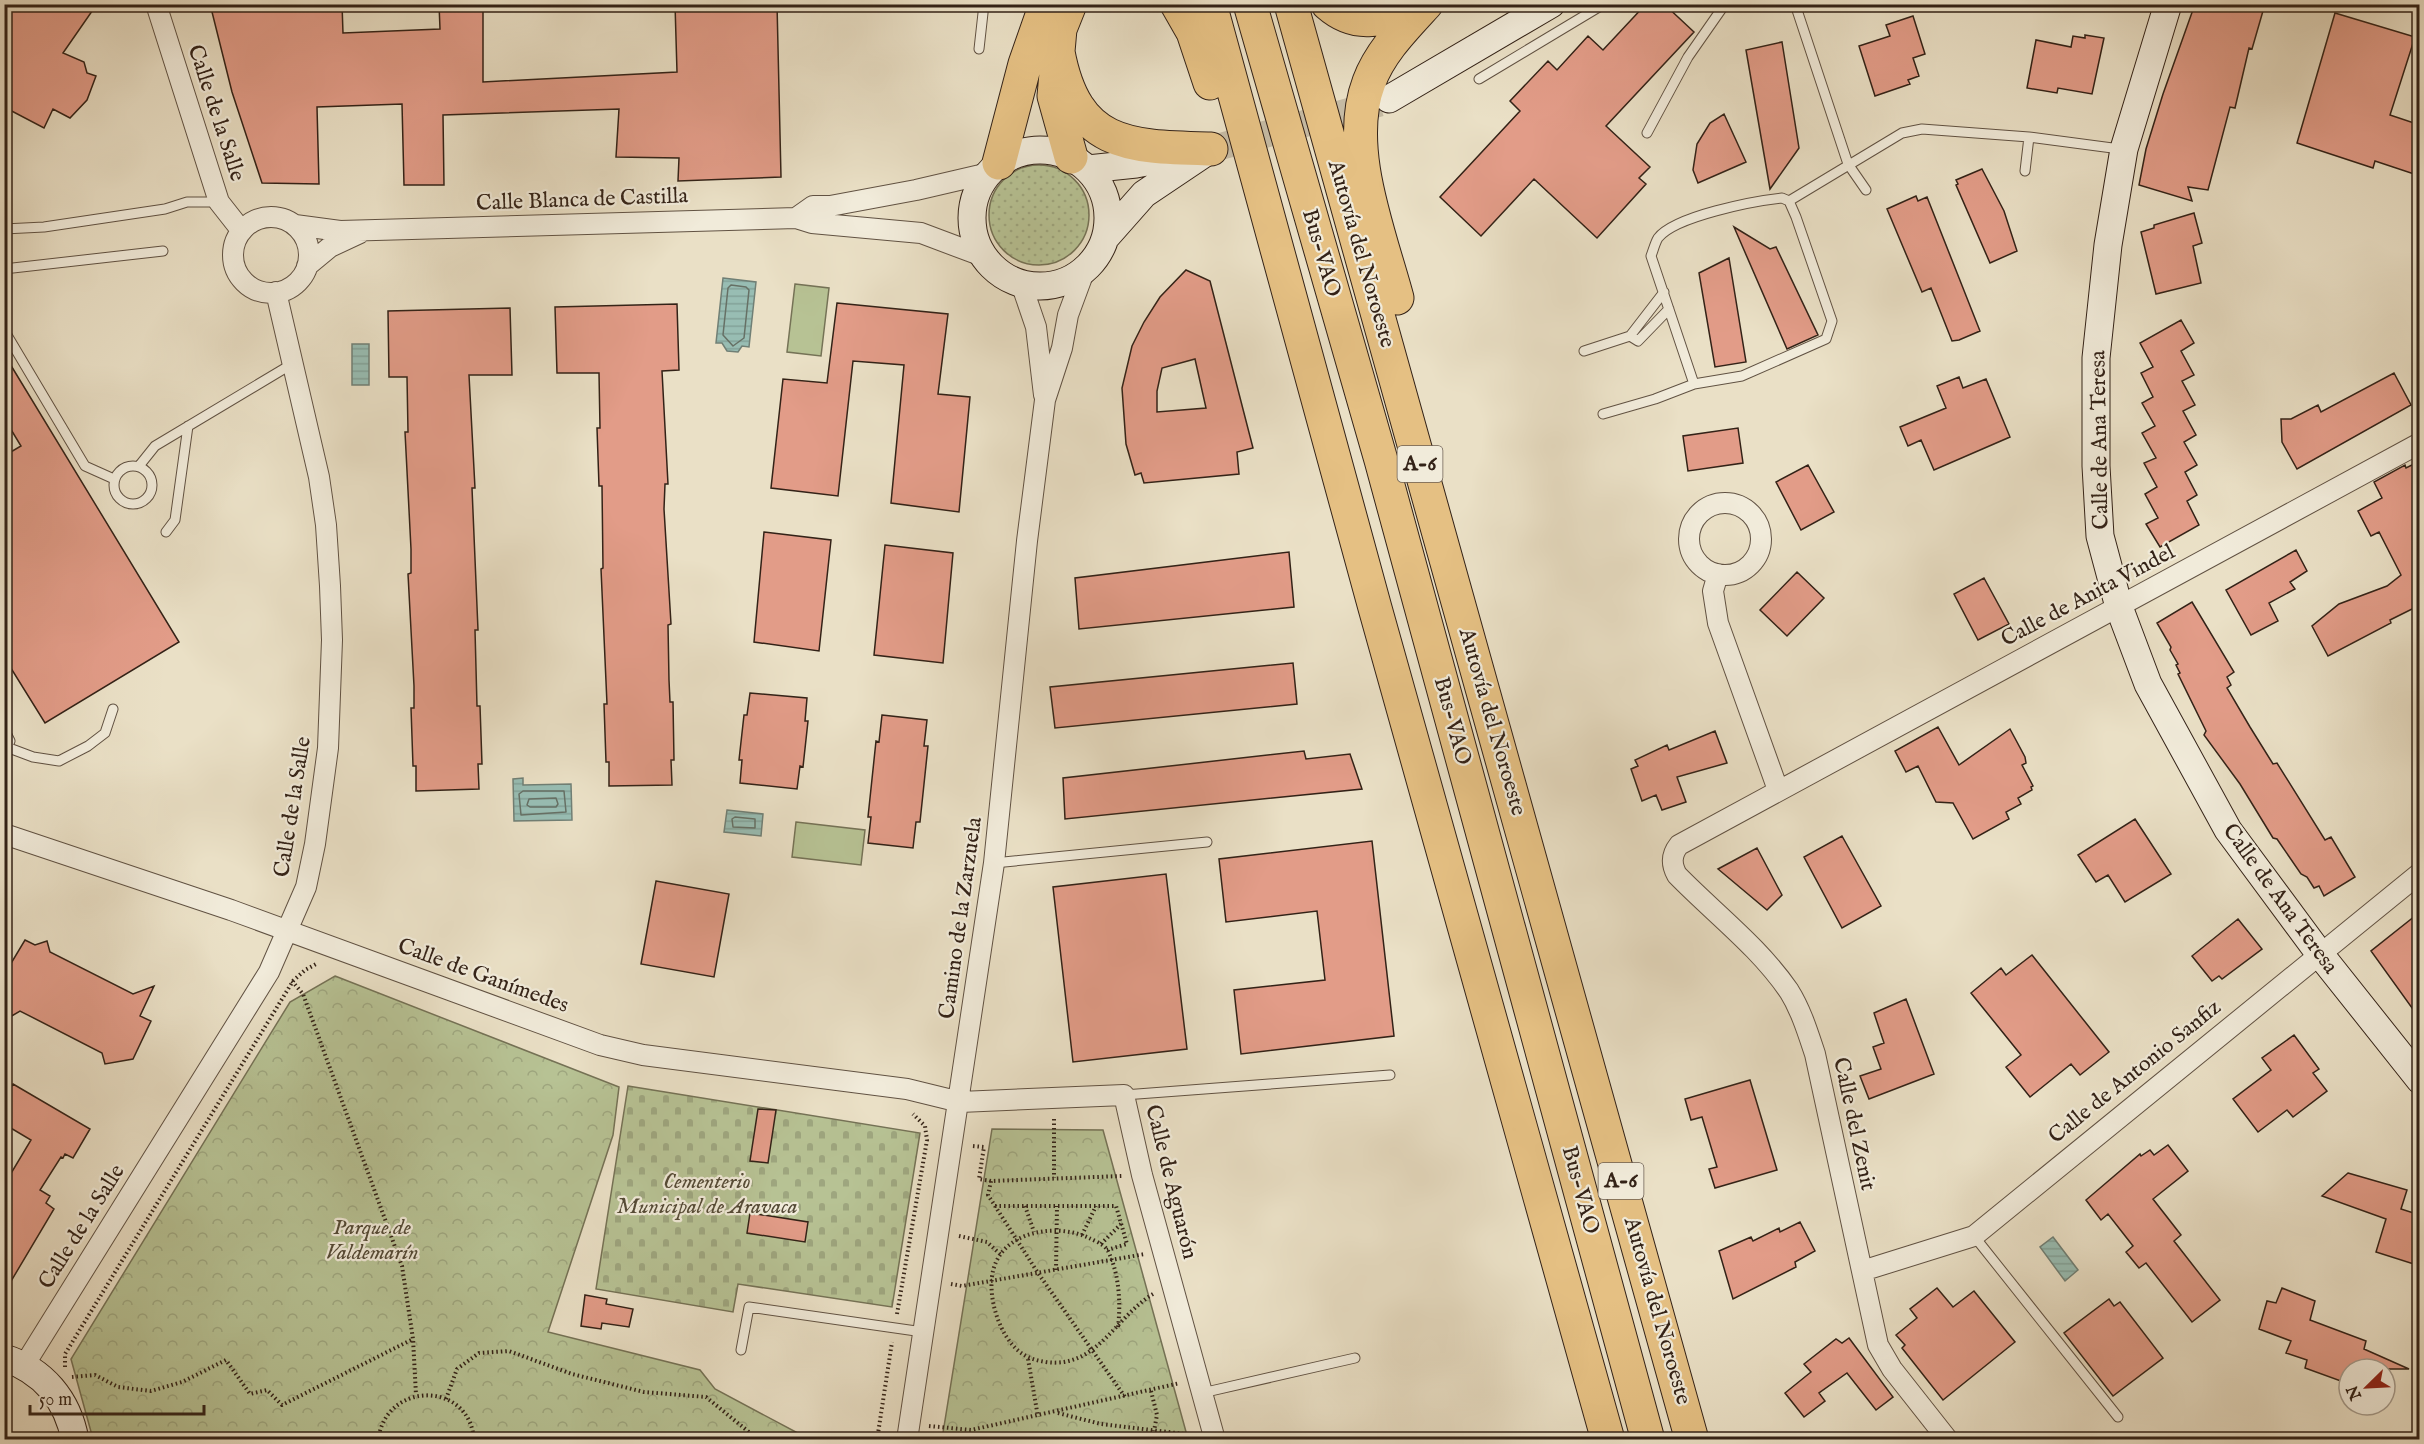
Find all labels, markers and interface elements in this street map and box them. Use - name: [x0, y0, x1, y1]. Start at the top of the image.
- street label: Calle de la Salle: [181, 41, 251, 185]
- street label: Autovía del Noroeste: [1321, 156, 1401, 351]
- street label: Calle Blanca de Castilla: [475, 182, 689, 218]
- street label: Bus-VAO: [1295, 206, 1347, 300]
- street label: Calle de Ana Teresa: [2084, 350, 2116, 530]
- road number: A-6: [1398, 446, 1442, 482]
- street label: Calle de Anita Vindel: [1996, 538, 2180, 654]
- street label: Autovía del Noroeste: [1452, 624, 1532, 819]
- street label: Bus-VAO: [1427, 674, 1477, 768]
- street label: Calle de la Salle: [268, 735, 318, 879]
- street label: Camino de la Zarzuela: [933, 815, 989, 1021]
- street label: Calle de Ana Teresa: [2216, 818, 2344, 980]
- street label: Calle de Ganímedes: [394, 932, 572, 1020]
- street label: Calle de Antonio Sanfiz: [2043, 994, 2227, 1150]
- street label: Calle del Zenit: [1826, 1055, 1882, 1194]
- street label: Calle de Aguarón: [1138, 1102, 1204, 1262]
- street label: Bus-VAO: [1555, 1143, 1605, 1237]
- street label: Calle de la Salle: [33, 1159, 131, 1295]
- road number: A-6: [1598, 1163, 1644, 1199]
- park label: Cementerio Municipal de Aravaca: [616, 1168, 798, 1221]
- street label: Autovía del Noroeste: [1617, 1213, 1697, 1408]
- park label: Parque de Valdemarín: [325, 1214, 419, 1267]
- north arrow: [2337, 1357, 2397, 1417]
- scale bar: [30, 1378, 204, 1416]
- text: N: [2343, 1382, 2367, 1404]
- text: 50 m: [39, 1389, 72, 1412]

